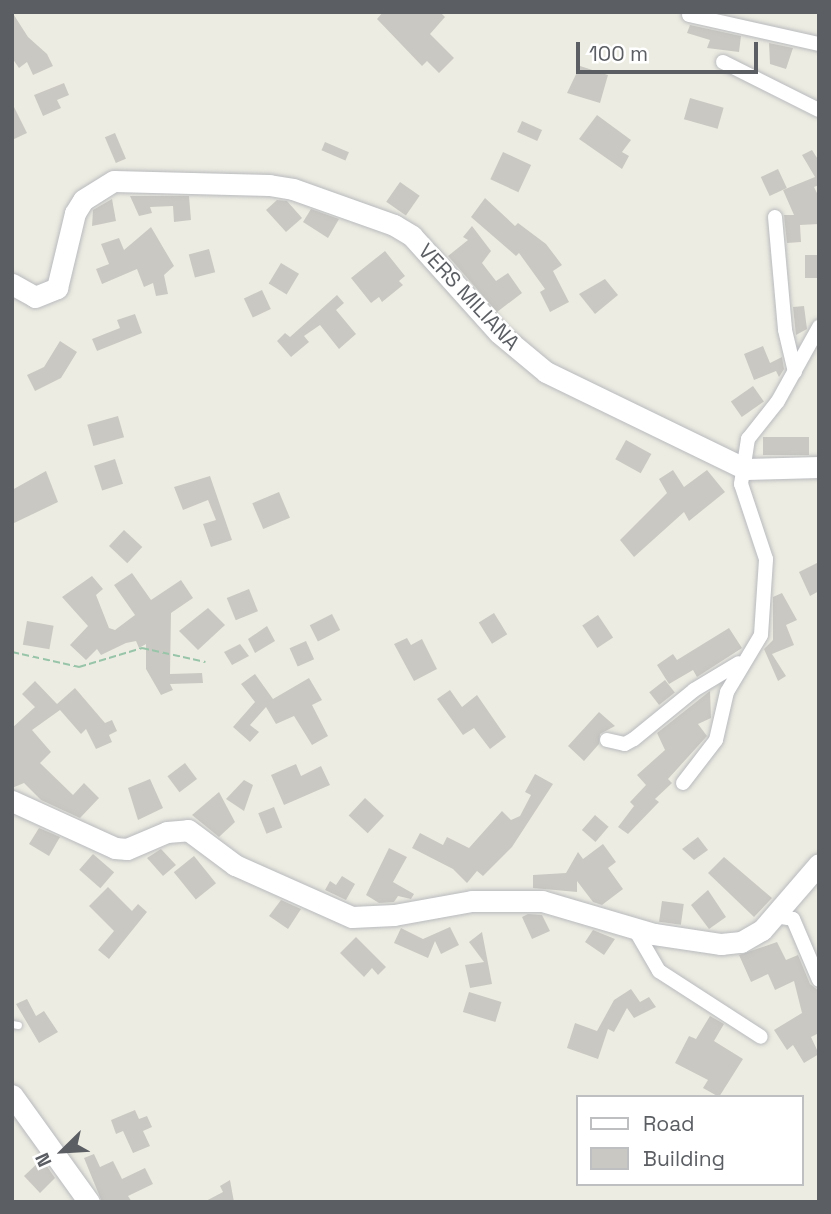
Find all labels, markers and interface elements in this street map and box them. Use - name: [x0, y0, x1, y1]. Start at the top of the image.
- scale bar: [579, 28, 761, 72]
- text: 100 m: [589, 40, 648, 67]
- street label: VERS MILIANA: [413, 238, 525, 356]
- legend: [576, 1095, 803, 1186]
- text: Road: [643, 1110, 695, 1137]
- north arrow: [28, 1116, 98, 1186]
- text: Building: [643, 1145, 725, 1172]
- text: N: [29, 1149, 57, 1171]

